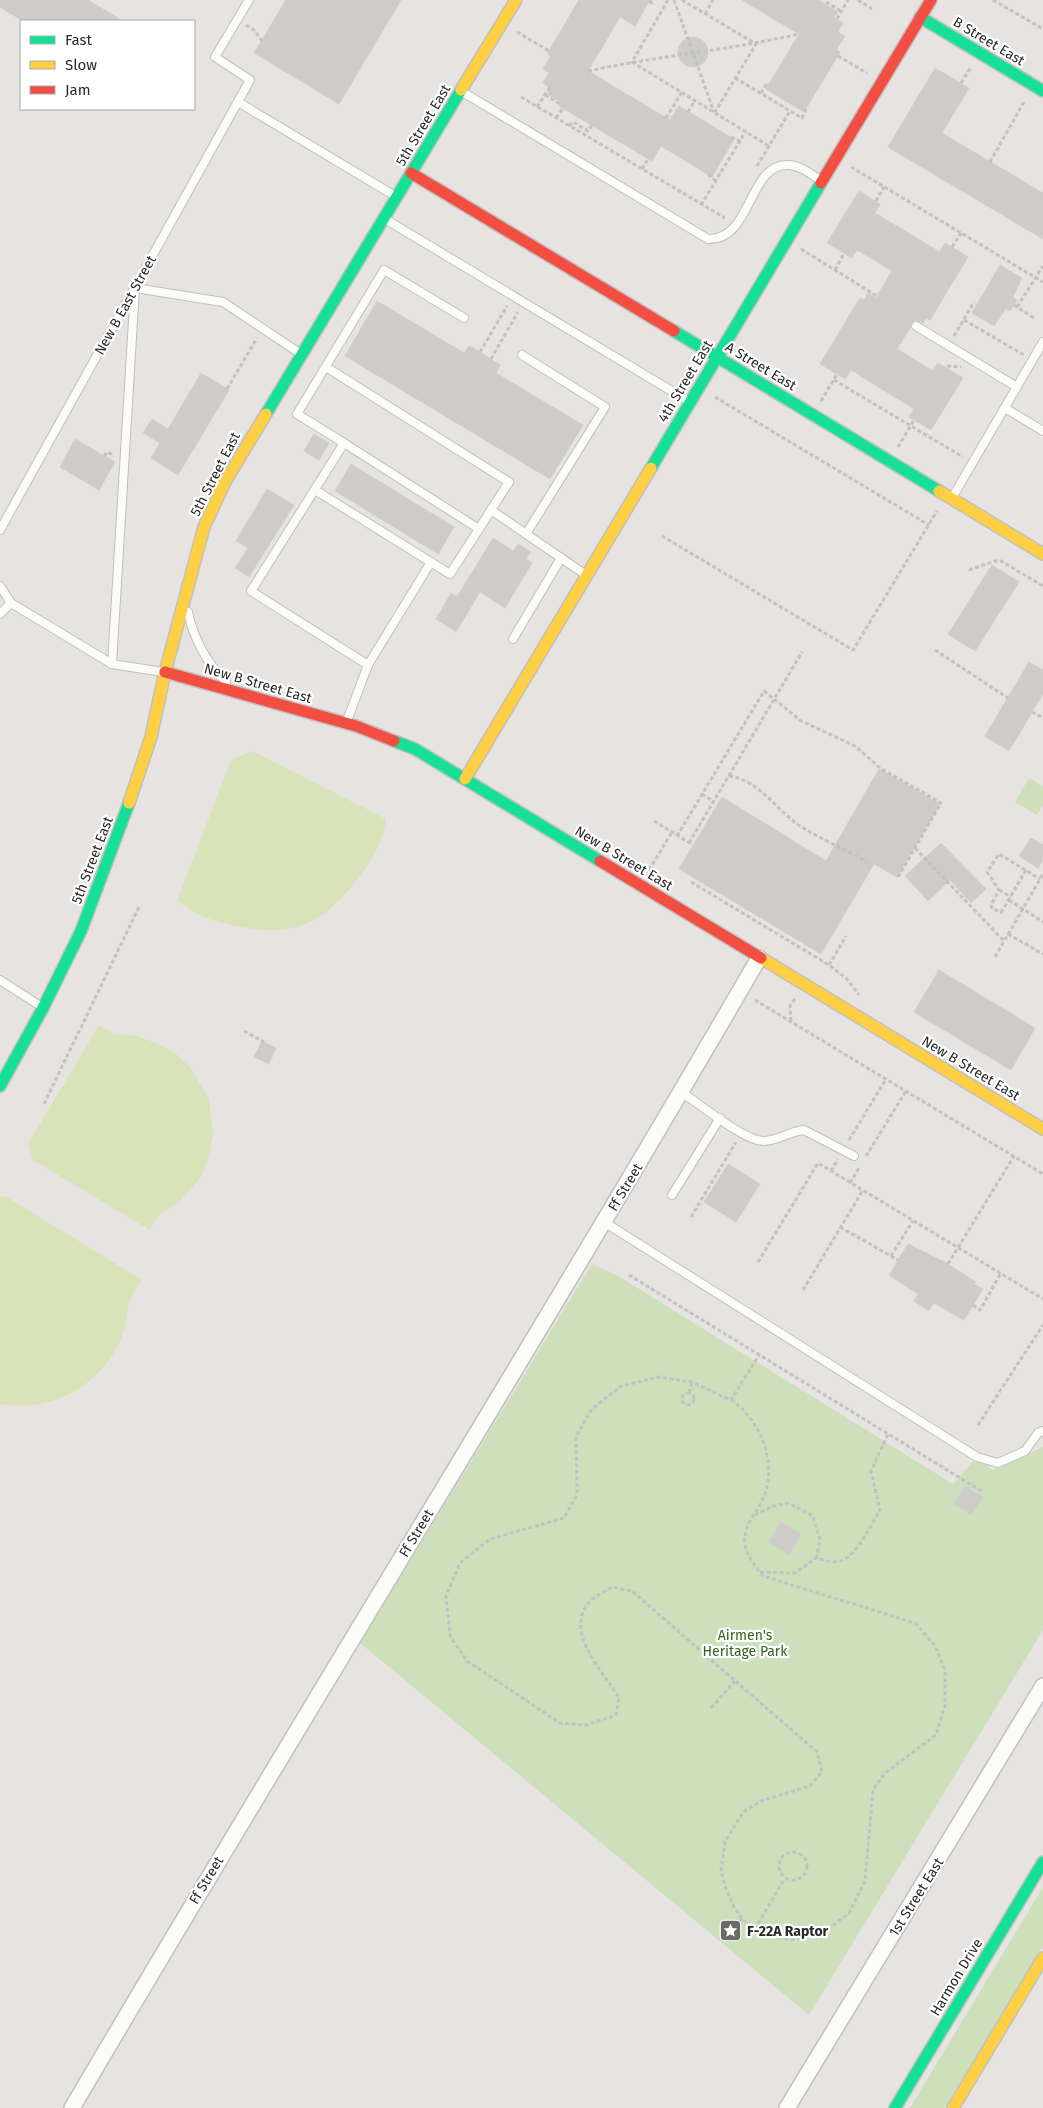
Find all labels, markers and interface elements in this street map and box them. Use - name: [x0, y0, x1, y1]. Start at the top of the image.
- street label: B Street East: [950, 13, 1028, 70]
- legend: [20, 20, 195, 110]
- text: Fast: [65, 31, 92, 49]
- text: Slow: [65, 56, 97, 74]
- text: Jam: [65, 81, 91, 99]
- street label: 5th Street East: [392, 81, 455, 169]
- street label: New B East Street: [91, 252, 160, 358]
- street label: 4th Street East: [654, 336, 717, 425]
- street label: A Street East: [722, 339, 800, 395]
- street label: 5th Street East: [187, 429, 244, 519]
- street label: New B Street East: [202, 660, 315, 707]
- street label: 5th Street East: [68, 813, 117, 906]
- street label: New B Street East: [572, 822, 677, 895]
- street label: New B Street East: [919, 1032, 1024, 1105]
- street label: Ff Street: [605, 1159, 647, 1214]
- street label: Ff Street: [396, 1505, 438, 1560]
- park label: Airmen's Heritage Park: [703, 1627, 788, 1660]
- street label: Ff Street: [186, 1852, 228, 1907]
- street label: 1st Street East: [886, 1854, 948, 1940]
- place icon: F-22A Raptor: [719, 1919, 743, 1943]
- place label: F-22A Raptor: [747, 1923, 829, 1940]
- street label: Harmon Drive: [927, 1935, 986, 2019]

